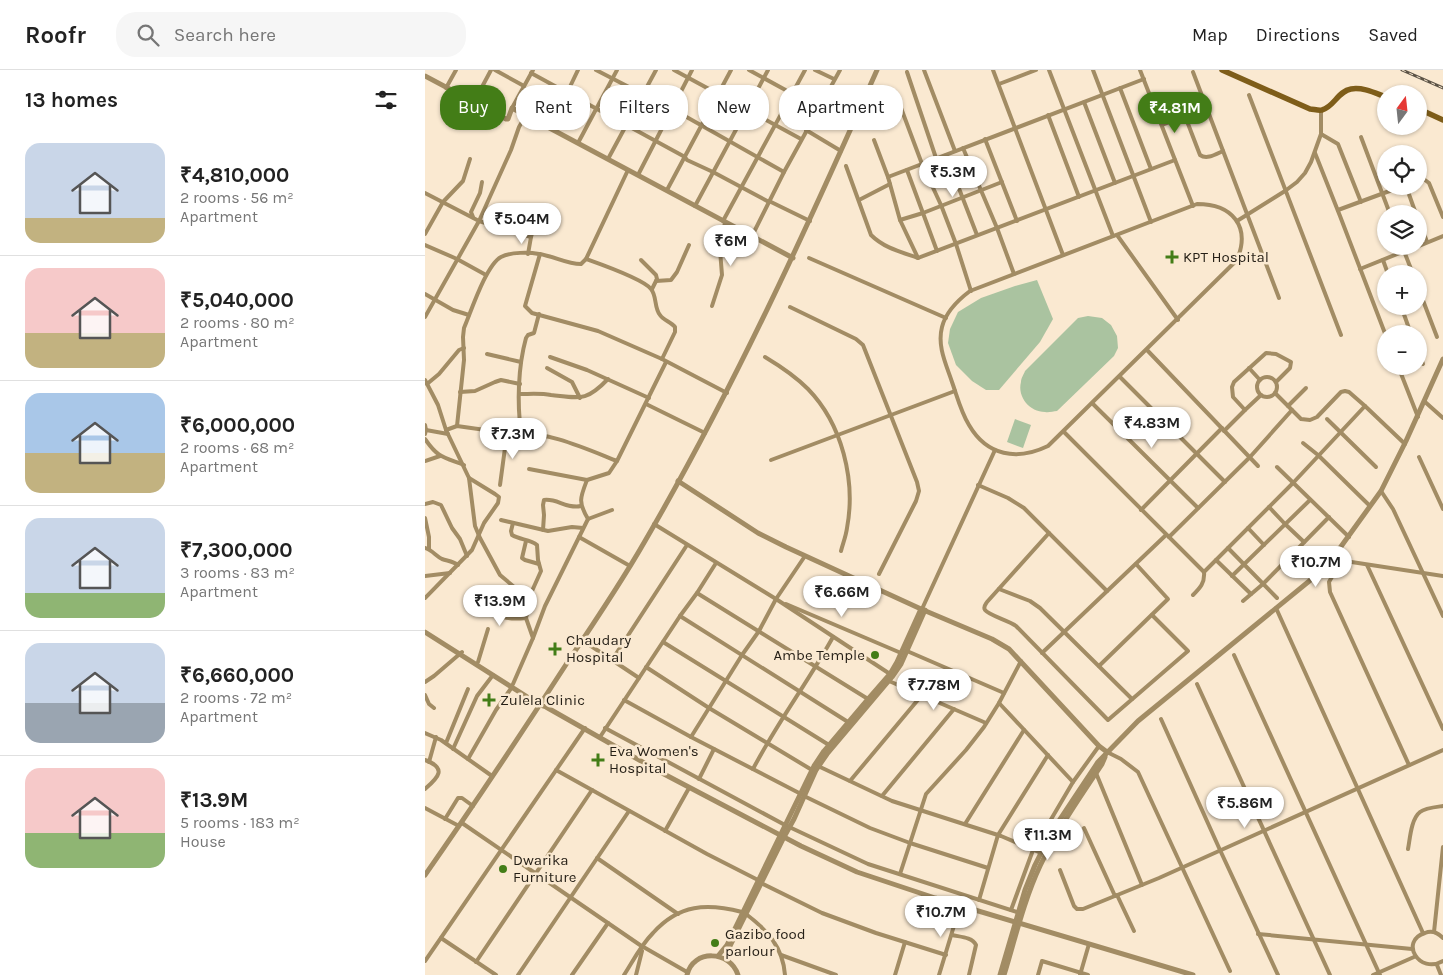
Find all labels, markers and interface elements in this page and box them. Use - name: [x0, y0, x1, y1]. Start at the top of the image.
- search box: [116, 12, 466, 57]
- text: Roofr: [25, 21, 86, 49]
- icon: search: [134, 21, 162, 49]
- text: Search here: [174, 24, 276, 46]
- text: Map: [1192, 24, 1228, 46]
- text: Directions: [1256, 24, 1340, 46]
- text: Saved: [1368, 24, 1418, 46]
- chip: Buy: [440, 85, 506, 130]
- chip: Rent: [516, 85, 590, 130]
- chip: Filters: [600, 85, 688, 130]
- chip: New: [698, 85, 769, 130]
- chip: Apartment: [779, 85, 903, 130]
- north arrow: [1377, 85, 1427, 135]
- map controls: [1377, 85, 1427, 375]
- icon: filters: [372, 86, 400, 114]
- text: 13 homes: [25, 88, 118, 112]
- pin: ₹4.81M: [1134, 92, 1216, 134]
- text: ₹4.81M: [1149, 98, 1201, 117]
- button: locate: [1377, 145, 1427, 195]
- pin: ₹5.3M: [918, 156, 988, 198]
- text: ₹5.3M: [930, 162, 976, 181]
- icon: home: [65, 163, 125, 223]
- text: ₹4,810,000: [180, 163, 289, 187]
- text: 2 rooms · 56 m²: [180, 188, 294, 207]
- pin: ₹5.04M: [481, 202, 563, 245]
- button: layers: [1377, 205, 1427, 255]
- text: Apartment: [180, 207, 258, 226]
- text: ₹5.04M: [494, 209, 550, 228]
- pin: ₹6M: [707, 224, 755, 267]
- text: ₹6M: [715, 231, 747, 250]
- place label: KPT Hospital: [1183, 248, 1269, 266]
- marker: KPT Hospital: [1165, 250, 1179, 264]
- button: +: [1377, 265, 1427, 315]
- icon: home: [65, 288, 125, 348]
- text: ₹5,040,000: [180, 288, 294, 312]
- text: 2 rooms · 80 m²: [180, 313, 295, 332]
- button: −: [1377, 325, 1427, 375]
- text: Apartment: [180, 332, 258, 351]
- pin: ₹4.83M: [1111, 406, 1193, 449]
- icon: home: [65, 413, 125, 473]
- text: ₹6,000,000: [180, 413, 295, 437]
- text: ₹4.83M: [1124, 413, 1180, 432]
- pin: ₹7.3M: [478, 418, 548, 460]
- text: ₹7.3M: [491, 424, 535, 443]
- text: 2 rooms · 68 m²: [180, 438, 294, 457]
- text: Apartment: [180, 457, 258, 476]
- icon: home: [65, 538, 125, 598]
- text: ₹7,300,000: [180, 538, 293, 562]
- pin: ₹10.7M: [1275, 546, 1357, 588]
- text: ₹10.7M: [1291, 552, 1341, 571]
- text: 3 rooms · 83 m²: [180, 563, 295, 582]
- pin: ₹6.66M: [801, 576, 883, 618]
- text: Apartment: [180, 582, 258, 601]
- text: ₹6.66M: [814, 582, 870, 601]
- pin: ₹13.9M: [459, 584, 541, 627]
- text: ₹13.9M: [474, 591, 526, 610]
- place label: Chaudary Hospital: [566, 631, 631, 666]
- marker: Chaudary Hospital: [548, 642, 562, 656]
- place label: Ambe Temple: [773, 646, 865, 664]
- marker: Ambe Temple: [869, 649, 881, 661]
- icon: home: [65, 663, 125, 723]
- text: ₹6,660,000: [180, 663, 294, 687]
- pin: ₹7.78M: [893, 668, 975, 711]
- text: ₹7.78M: [908, 675, 960, 694]
- text: 2 rooms · 72 m²: [180, 688, 292, 707]
- place label: Zulela Clinic: [500, 691, 585, 709]
- marker: Zulela Clinic: [482, 693, 496, 707]
- text: Apartment: [180, 707, 258, 726]
- place label: Eva Women's Hospital: [609, 742, 699, 777]
- marker: Eva Women's Hospital: [591, 753, 605, 767]
- pin: ₹5.86M: [1204, 786, 1286, 829]
- icon: home: [65, 788, 125, 848]
- text: ₹13.9M: [180, 788, 248, 812]
- text: ₹5.86M: [1217, 793, 1273, 812]
- text: 5 rooms · 183 m²: [180, 813, 300, 832]
- pin: ₹11.3M: [1007, 818, 1089, 861]
- text: ₹11.3M: [1024, 825, 1072, 844]
- text: House: [180, 832, 226, 851]
- place label: Dwarika Furniture: [513, 851, 576, 886]
- marker: Dwarika Furniture: [497, 863, 509, 875]
- pin: ₹10.7M: [900, 896, 982, 938]
- text: ₹10.7M: [916, 902, 966, 921]
- place label: Gazibo food parlour: [725, 925, 806, 960]
- marker: Gazibo food parlour: [709, 937, 721, 949]

